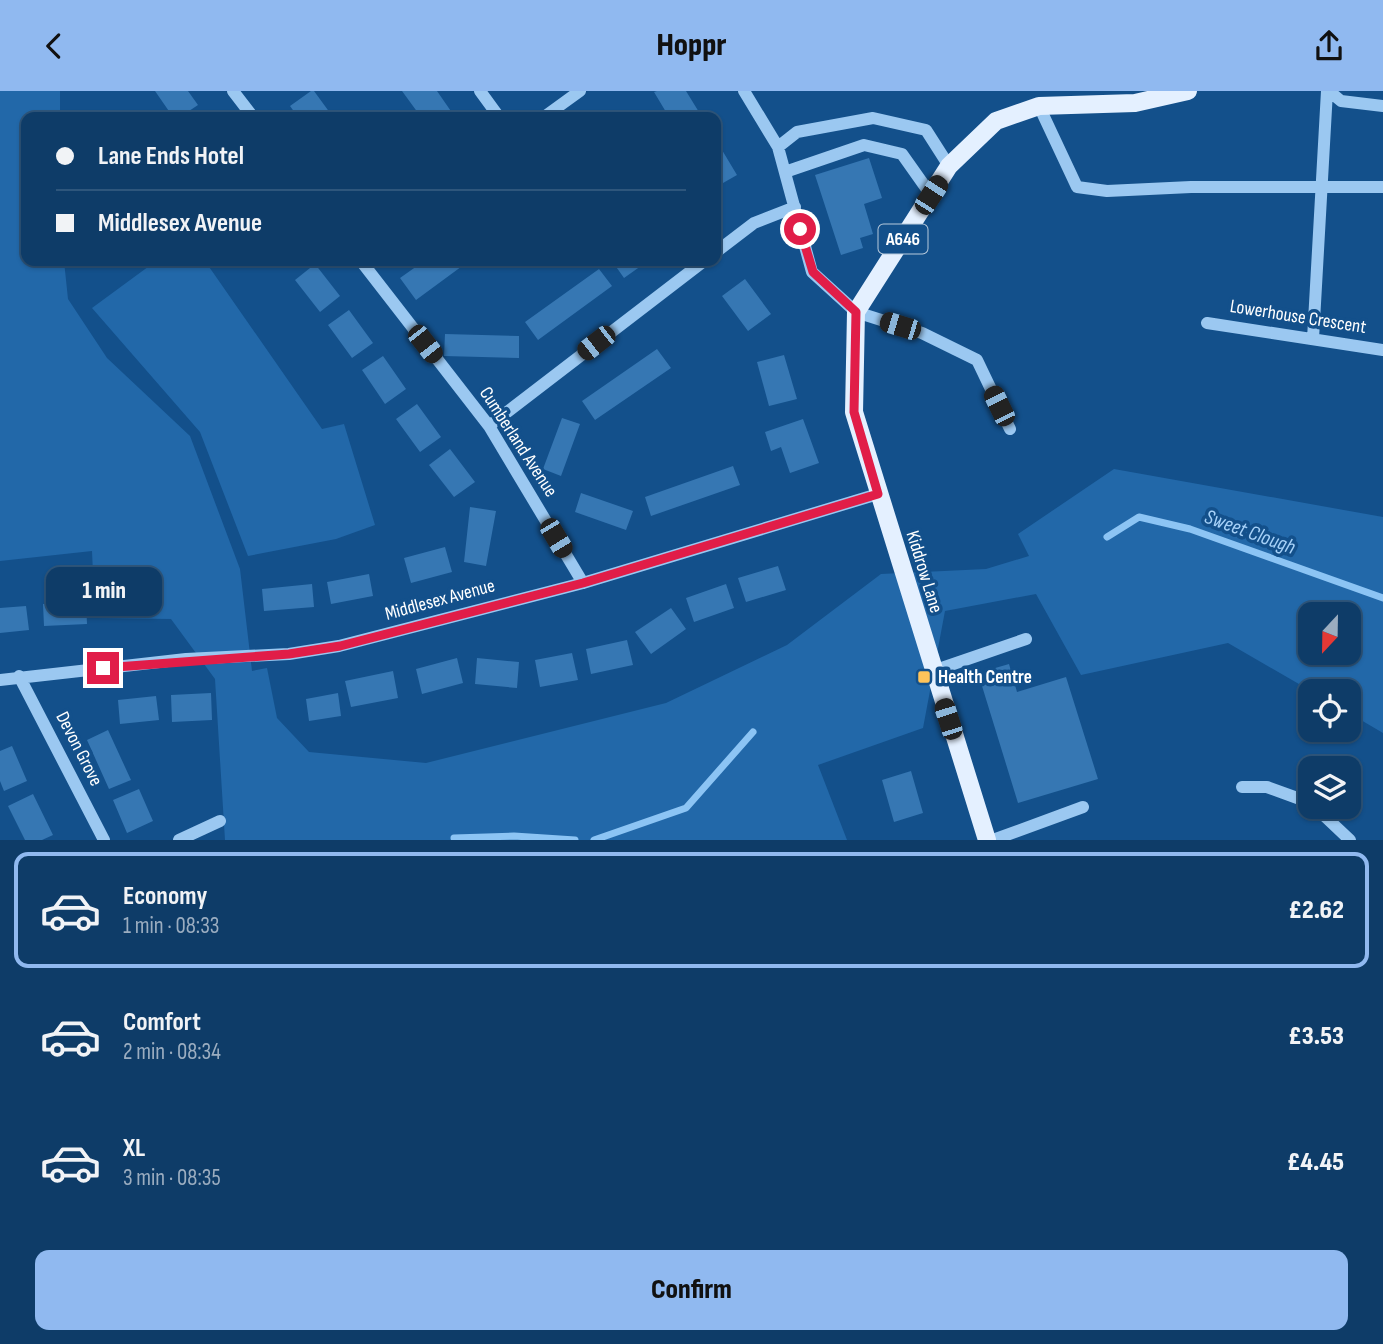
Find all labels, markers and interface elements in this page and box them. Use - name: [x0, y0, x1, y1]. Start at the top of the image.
- text: Hoppr: [656, 26, 727, 65]
- icon: back: [35, 27, 73, 65]
- icon: share: [1310, 27, 1348, 65]
- text: Lane Ends Hotel: [98, 141, 244, 172]
- car: [911, 172, 952, 218]
- text: Middlesex Avenue: [98, 208, 262, 239]
- route start: [784, 213, 816, 245]
- road number: A646: [878, 225, 928, 253]
- street label: Lowerhouse Crescent: [1228, 295, 1368, 339]
- car: [877, 310, 924, 342]
- car: [404, 321, 447, 367]
- car: [573, 322, 620, 364]
- street label: Cumberland Avenue: [474, 383, 562, 501]
- car: [981, 383, 1018, 429]
- water label: Sweet Clough: [1201, 504, 1299, 560]
- car: [537, 515, 576, 561]
- street label: Kiddrow Lane: [901, 528, 947, 616]
- callout: 1 min: [45, 567, 161, 615]
- street label: Middlesex Avenue: [383, 574, 497, 626]
- text: 1 min: [82, 577, 126, 605]
- north arrow: [1298, 602, 1362, 665]
- map controls: [1298, 602, 1361, 819]
- route end: [87, 652, 119, 684]
- place label: Health Centre: [938, 666, 1032, 689]
- marker: Health Centre: [916, 669, 932, 685]
- button: locate: [1298, 679, 1361, 742]
- car: [932, 696, 965, 742]
- street label: Devon Grove: [51, 708, 107, 790]
- button: layers: [1298, 756, 1361, 819]
- icon: car: [39, 879, 102, 942]
- text: Economy: [123, 881, 207, 912]
- text: £2.62: [1289, 895, 1344, 926]
- text: 1 min · 08:33: [123, 912, 219, 940]
- icon: car: [39, 1005, 102, 1068]
- text: Comfort: [123, 1007, 201, 1038]
- text: £3.53: [1288, 1021, 1344, 1052]
- text: 2 min · 08:34: [123, 1038, 221, 1066]
- icon: car: [39, 1131, 102, 1194]
- text: XL: [123, 1133, 145, 1164]
- text: £4.45: [1287, 1147, 1344, 1178]
- text: 3 min · 08:35: [123, 1164, 221, 1192]
- button: Confirm: [35, 1250, 1348, 1330]

